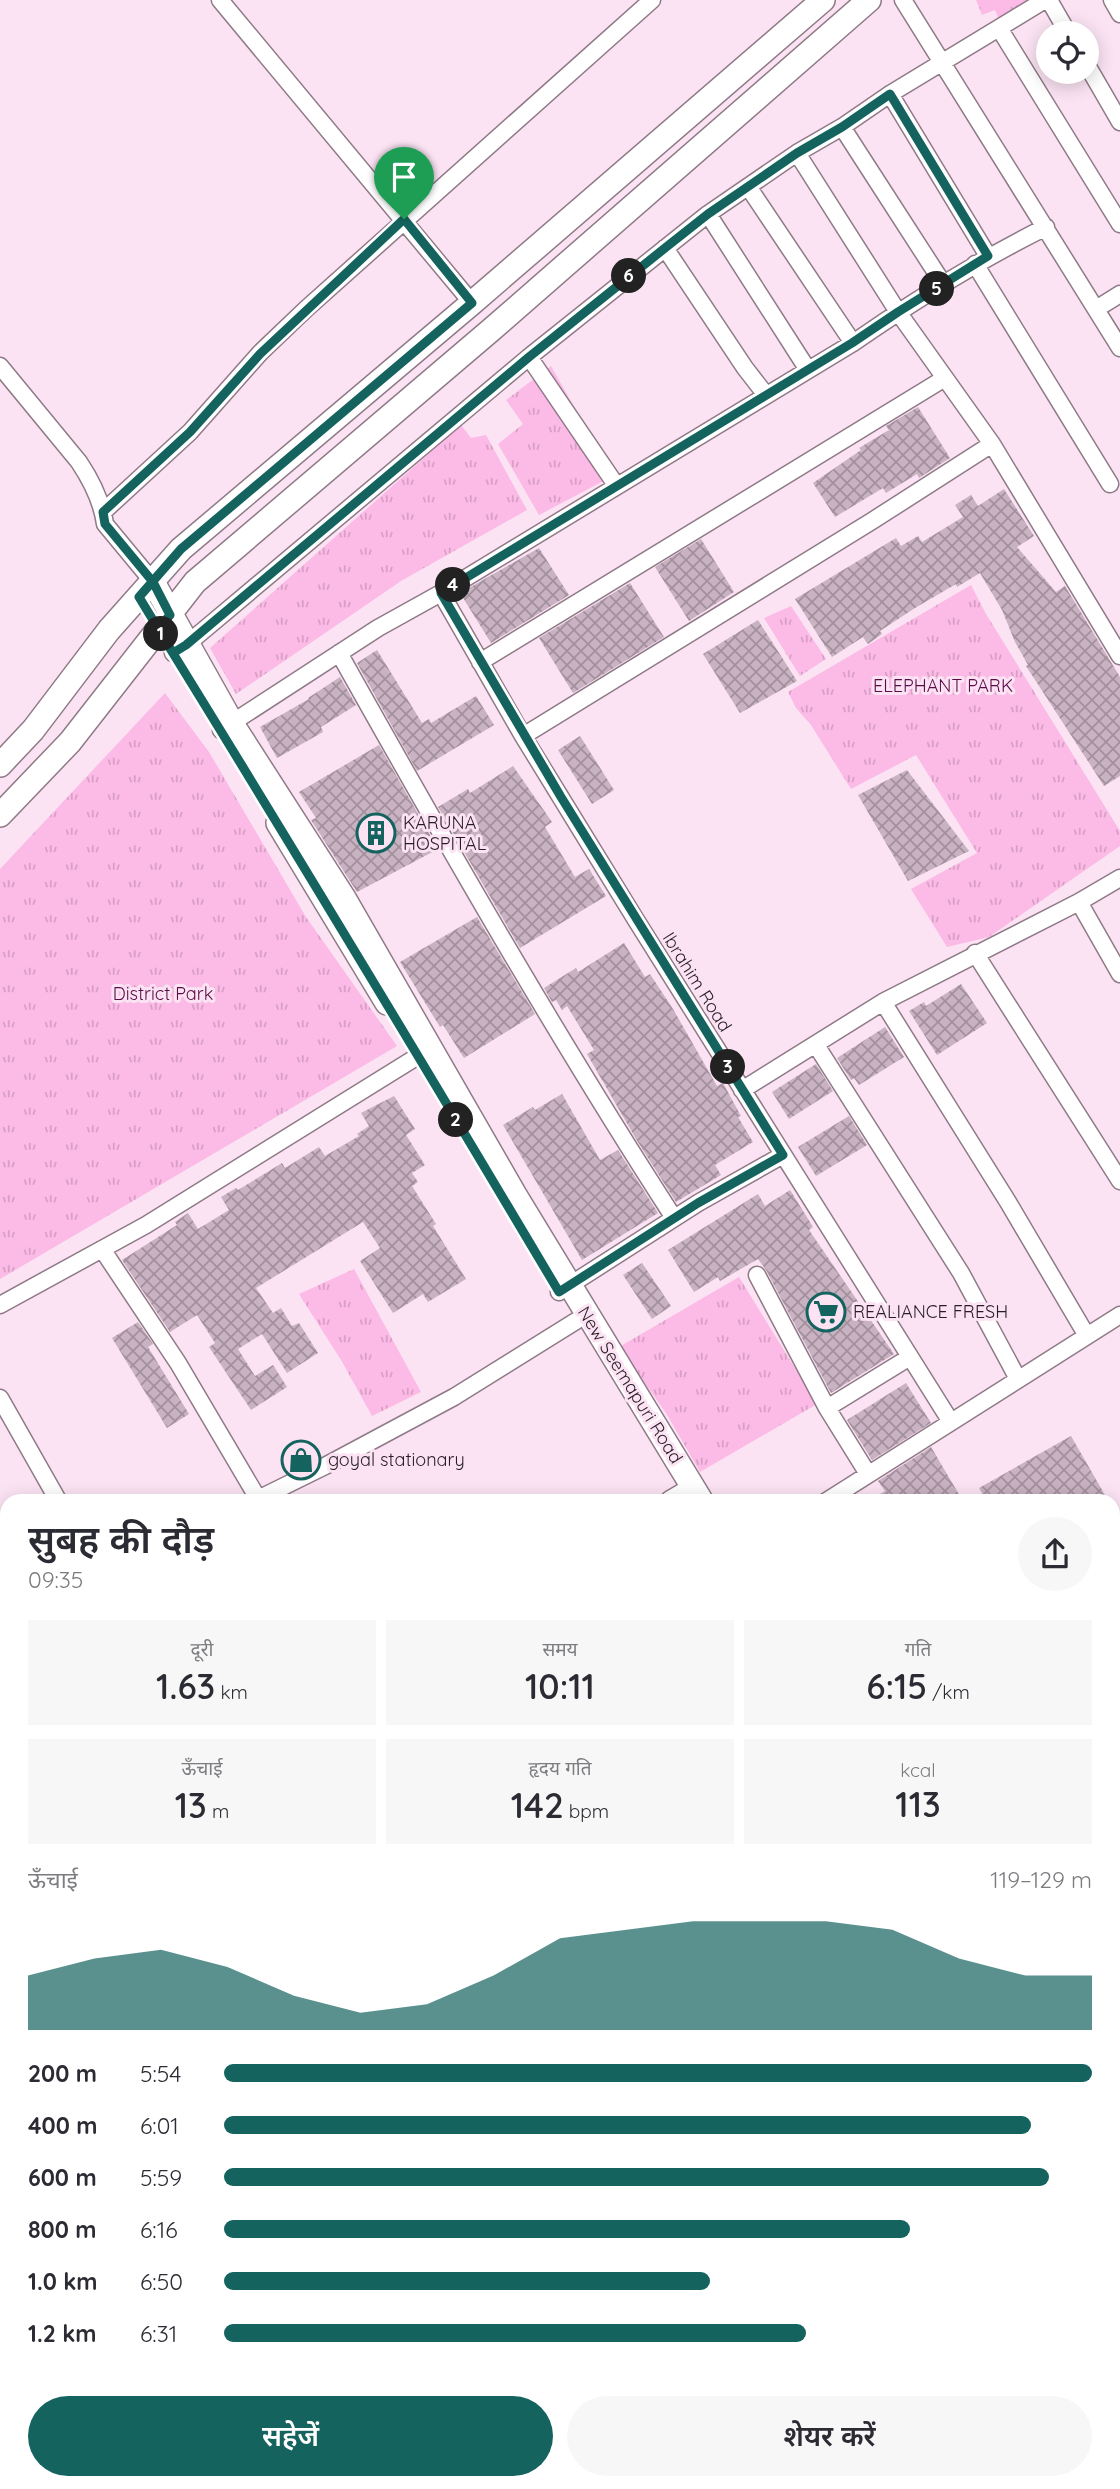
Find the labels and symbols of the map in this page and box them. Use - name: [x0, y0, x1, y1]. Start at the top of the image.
- pin: [374, 147, 434, 219]
- pin: 6: [612, 258, 646, 294]
- pin: 5: [920, 272, 954, 306]
- pin: 4: [435, 568, 470, 602]
- pin: 1: [144, 616, 178, 652]
- park label: ELEPHANT PARK: [873, 674, 1013, 697]
- place label: KARUNA HOSPITAL: [403, 811, 487, 855]
- building icon: KARUNA HOSPITAL: [355, 812, 397, 854]
- street label: Ibrahim Road: [658, 928, 737, 1036]
- park label: District Park: [113, 982, 213, 1005]
- pin: 3: [710, 1050, 746, 1084]
- pin: 2: [438, 1102, 474, 1138]
- supermarket icon: REALIANCE FRESH: [805, 1291, 847, 1333]
- place label: REALIANCE FRESH: [853, 1300, 1008, 1323]
- street label: New Seemapuri Road: [573, 1302, 688, 1468]
- shop icon: goyal stationary: [280, 1439, 322, 1481]
- place label: goyal stationary: [328, 1448, 465, 1471]

